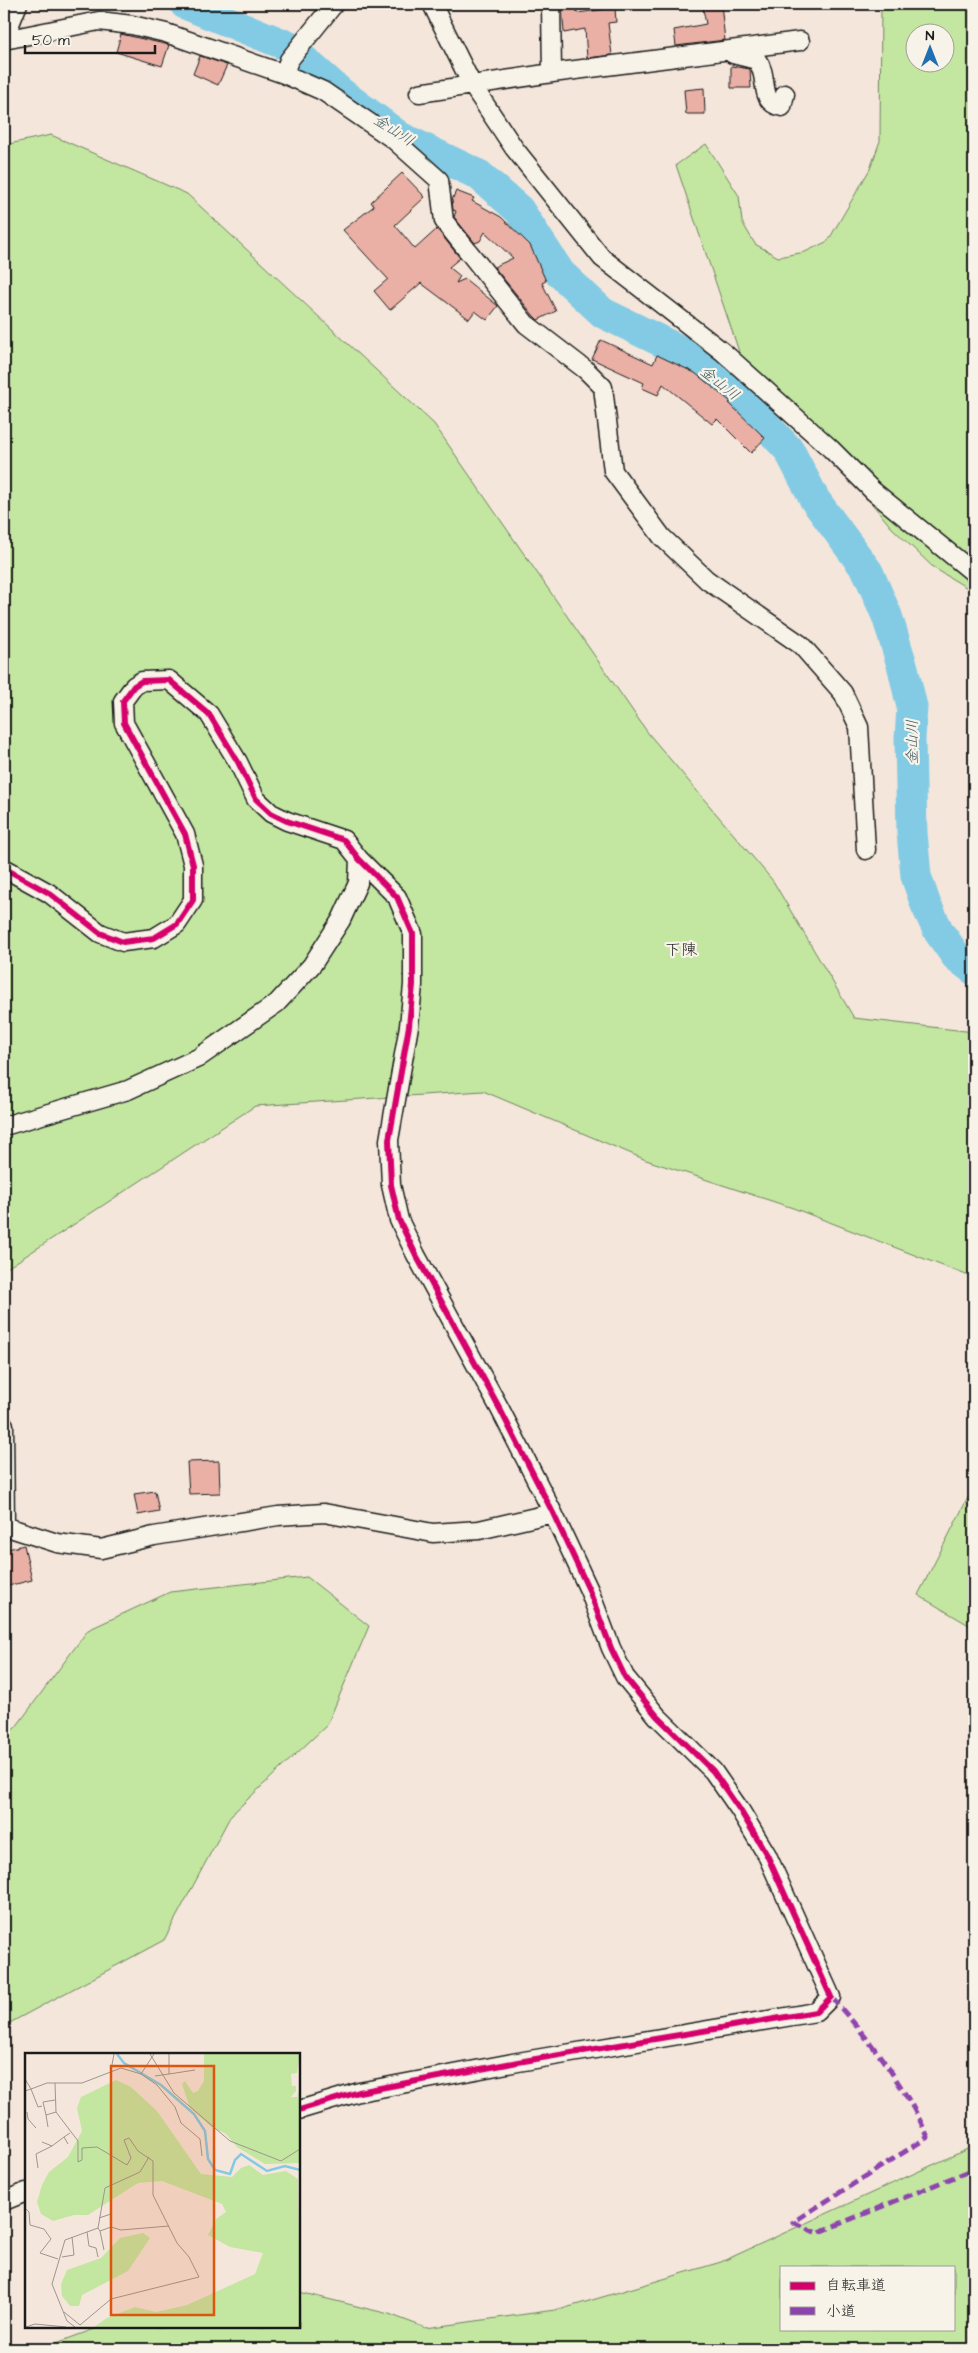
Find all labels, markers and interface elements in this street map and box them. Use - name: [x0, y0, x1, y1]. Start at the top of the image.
- scale bar: [25, 22, 155, 54]
- north arrow: [906, 22, 956, 72]
- text: N: [926, 26, 935, 46]
- text: 50 m: [32, 30, 70, 51]
- water label: 金山川: [369, 109, 418, 151]
- water label: 金山川: [696, 361, 744, 406]
- water label: 金山川: [902, 719, 923, 765]
- district label: 下陳: [665, 939, 698, 961]
- inset map: [25, 2053, 300, 2328]
- legend: [780, 2266, 956, 2330]
- text: 自転車道: [826, 2275, 886, 2296]
- text: 小道: [826, 2301, 856, 2322]

